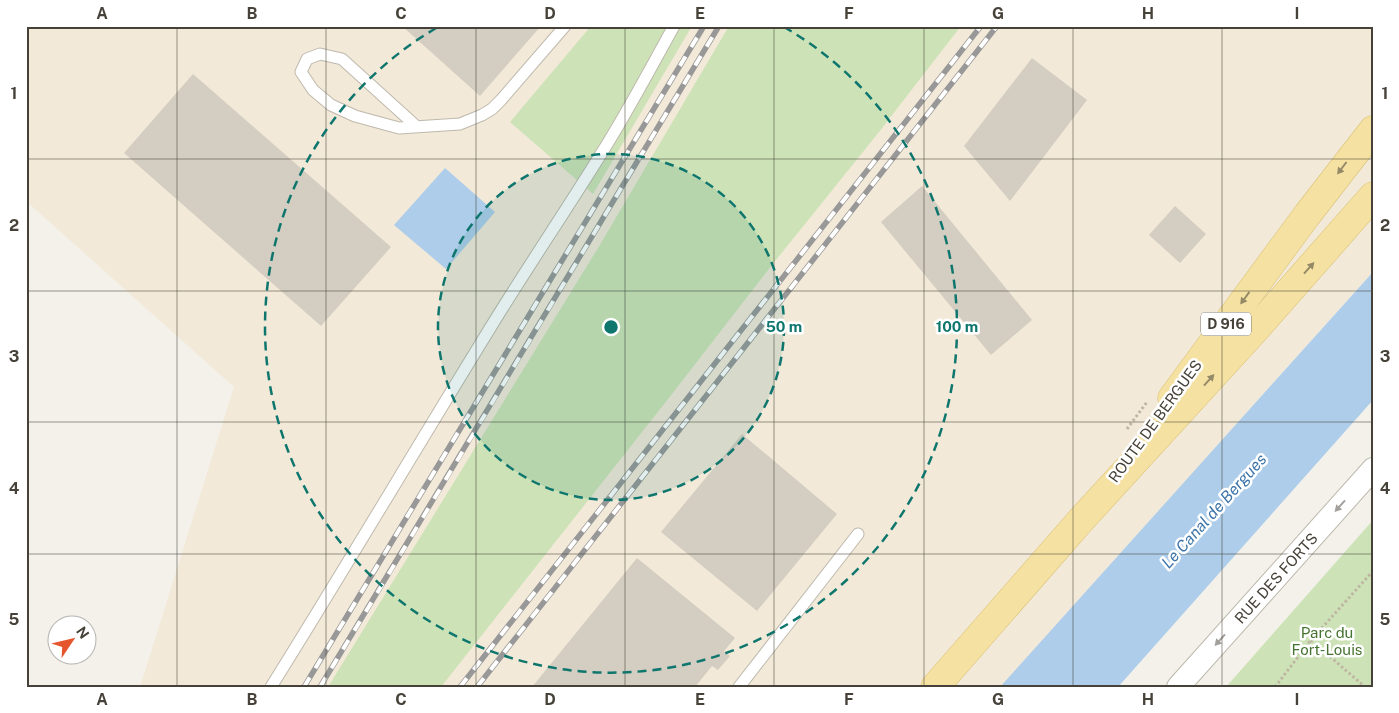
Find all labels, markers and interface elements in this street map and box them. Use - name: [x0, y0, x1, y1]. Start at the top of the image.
- text: A: [96, 4, 108, 23]
- text: B: [247, 4, 258, 23]
- text: C: [395, 4, 407, 23]
- text: D: [544, 4, 556, 23]
- text: E: [695, 4, 705, 23]
- text: F: [844, 4, 854, 23]
- text: G: [992, 4, 1004, 23]
- text: H: [1142, 4, 1154, 23]
- text: I: [1295, 4, 1299, 23]
- text: 1: [11, 84, 17, 103]
- text: 1: [1382, 84, 1388, 103]
- one-way arrow: [1337, 161, 1348, 174]
- text: 2: [9, 216, 19, 235]
- text: 2: [1380, 216, 1390, 235]
- one-way arrow: [1304, 262, 1315, 275]
- one-way arrow: [1240, 291, 1250, 305]
- road number: D 916: [1201, 312, 1251, 336]
- centre of rings: [602, 318, 620, 336]
- text: 50 m: [766, 318, 802, 335]
- text: 100 m: [936, 318, 978, 335]
- text: 3: [9, 347, 19, 366]
- text: 3: [1380, 347, 1390, 366]
- street label: ROUTE DE BERGUES: [1105, 357, 1205, 485]
- one-way arrow: [1203, 374, 1214, 387]
- water label: Le Canal de Bergues: [1158, 450, 1270, 572]
- text: 4: [9, 479, 20, 498]
- text: 4: [1380, 479, 1391, 498]
- one-way arrow: [1334, 499, 1346, 511]
- street label: RUE DES FORTS: [1231, 529, 1321, 627]
- text: 5: [9, 610, 20, 629]
- text: 5: [1380, 610, 1391, 629]
- north arrow: [48, 616, 98, 666]
- text: N: [73, 623, 92, 642]
- park label: Parc du Fort-Louis: [1292, 624, 1362, 658]
- one-way arrow: [1214, 633, 1226, 645]
- text: A: [96, 690, 108, 709]
- text: B: [247, 690, 258, 709]
- text: C: [395, 690, 407, 709]
- text: D: [544, 690, 556, 709]
- text: E: [695, 690, 705, 709]
- text: F: [844, 690, 854, 709]
- text: G: [992, 690, 1004, 709]
- text: H: [1142, 690, 1154, 709]
- text: I: [1295, 690, 1299, 709]

